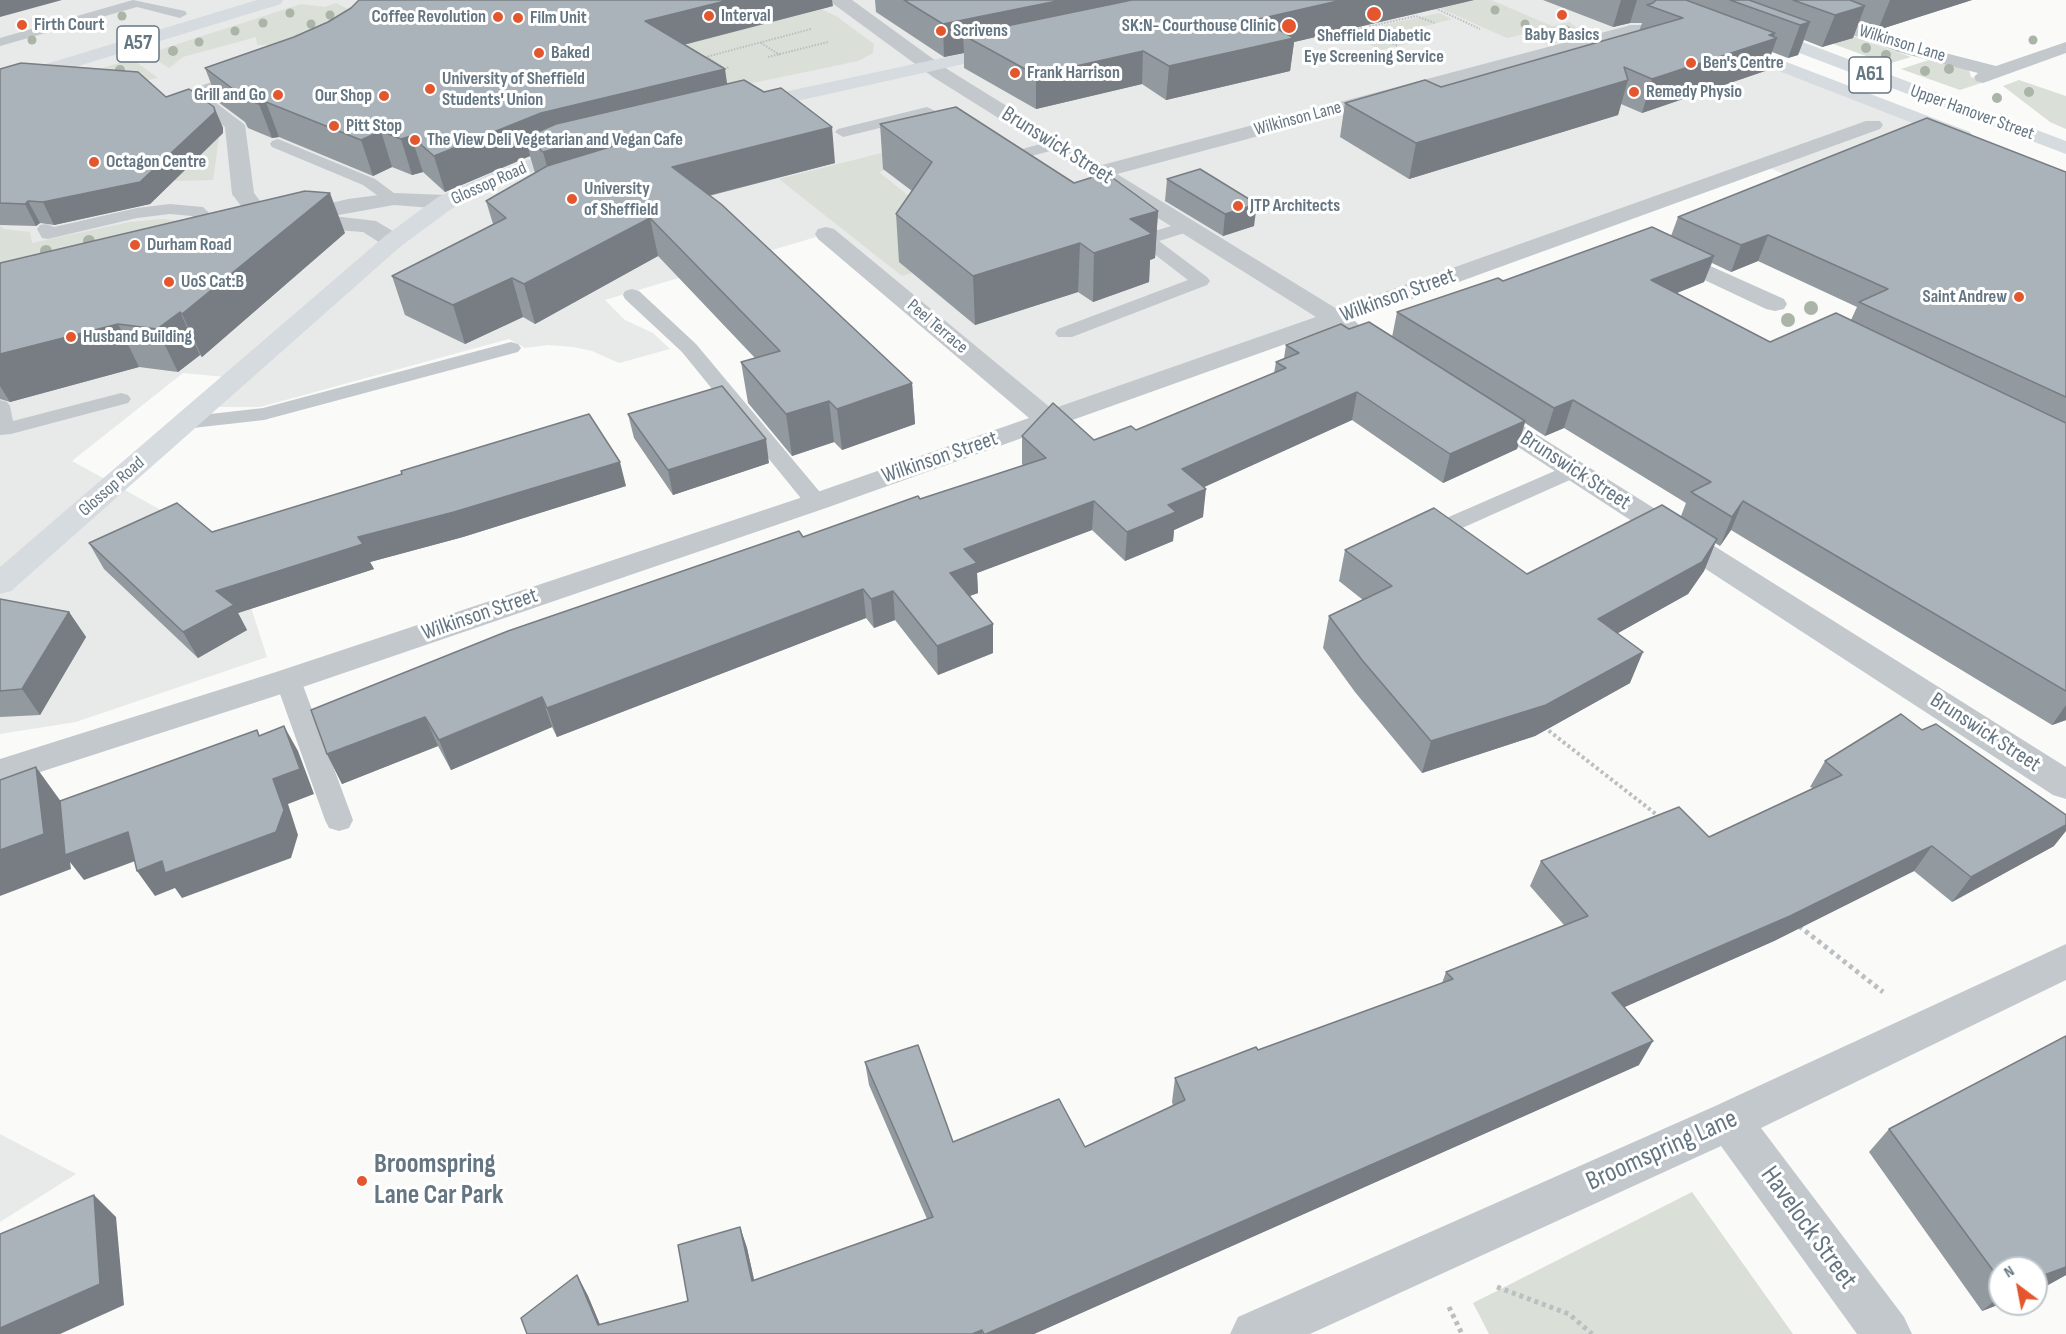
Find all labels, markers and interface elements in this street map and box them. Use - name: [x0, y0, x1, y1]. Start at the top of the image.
- place label: Interval: [721, 5, 771, 27]
- marker: Sheffield Diabetic Eye Screening Service: [1365, 5, 1383, 23]
- place label: Coffee Revolution: [371, 6, 486, 28]
- place label: Film Unit: [530, 7, 587, 29]
- marker: Baby Basics: [1555, 8, 1569, 22]
- marker: Interval: [702, 9, 716, 23]
- marker: Coffee Revolution: [491, 10, 505, 24]
- marker: Film Unit: [511, 11, 525, 25]
- place label: Firth Court: [34, 14, 104, 36]
- place label: SK:N- Courthouse Clinic: [1122, 15, 1276, 37]
- marker: SK:N- Courthouse Clinic: [1280, 17, 1298, 35]
- marker: Firth Court: [15, 18, 29, 32]
- place label: Scrivens: [953, 20, 1008, 42]
- street label: Wilkinson Lane: [1856, 21, 1948, 67]
- marker: Scrivens: [934, 24, 948, 38]
- place label: Baby Basics: [1524, 24, 1600, 46]
- place label: Sheffield Diabetic Eye Screening Service: [1304, 25, 1444, 68]
- road number: A57: [117, 26, 159, 62]
- place label: Baked: [551, 42, 590, 64]
- marker: Baked: [532, 46, 546, 60]
- place label: Ben's Centre: [1703, 52, 1784, 74]
- marker: Ben's Centre: [1684, 56, 1698, 70]
- road number: A61: [1849, 57, 1891, 93]
- place label: Frank Harrison: [1027, 62, 1120, 84]
- marker: Frank Harrison: [1008, 66, 1022, 80]
- place label: University of Sheffield Students' Union: [442, 68, 585, 110]
- place label: Remedy Physio: [1646, 81, 1742, 103]
- street label: Upper Hanover Street: [1907, 81, 2037, 145]
- marker: University of Sheffield Students' Union: [423, 82, 437, 96]
- place label: Grill and Go: [194, 84, 266, 106]
- place label: Our Shop: [315, 85, 372, 107]
- marker: Remedy Physio: [1627, 85, 1641, 99]
- marker: Grill and Go: [271, 88, 285, 102]
- marker: Our Shop: [377, 89, 391, 103]
- street label: Wilkinson Lane: [1252, 97, 1344, 141]
- street label: Brunswick Street: [996, 101, 1118, 191]
- place label: Pitt Stop: [346, 115, 402, 137]
- marker: Pitt Stop: [327, 119, 341, 133]
- place label: The View Deli Vegetarian and Vegan Cafe: [427, 129, 683, 151]
- marker: The View Deli Vegetarian and Vegan Cafe: [408, 133, 422, 147]
- place label: Octagon Centre: [106, 151, 206, 173]
- marker: Octagon Centre: [87, 155, 101, 169]
- street label: Glossop Road: [448, 158, 530, 210]
- place label: University of Sheffield: [584, 178, 658, 220]
- marker: University of Sheffield: [565, 192, 579, 206]
- place label: JTP Architects: [1250, 195, 1340, 217]
- marker: JTP Architects: [1231, 199, 1245, 213]
- place label: Durham Road: [147, 234, 232, 256]
- marker: Durham Road: [128, 238, 142, 252]
- street label: Wilkinson Street: [1337, 263, 1459, 329]
- place label: UoS Cat:B: [181, 271, 244, 293]
- marker: UoS Cat:B: [162, 275, 176, 289]
- place label: Saint Andrew: [1923, 286, 2007, 308]
- marker: Saint Andrew: [2012, 290, 2026, 304]
- street label: Peel Terrace: [902, 295, 972, 359]
- place label: Husband Building: [83, 326, 192, 348]
- marker: Husband Building: [64, 330, 78, 344]
- street label: Wilkinson Street: [879, 426, 1001, 490]
- street label: Brunswick Street: [1515, 426, 1635, 516]
- street label: Glossop Road: [75, 452, 149, 522]
- street label: Wilkinson Street: [419, 583, 541, 647]
- street label: Brunswick Street: [1925, 688, 2045, 778]
- street label: Broomspring Lane: [1581, 1103, 1743, 1199]
- place label: Broomspring Lane Car Park: [374, 1149, 503, 1212]
- street label: Havelock Street: [1753, 1160, 1863, 1296]
- marker: Broomspring Lane Car Park: [355, 1174, 369, 1188]
- north arrow: [1988, 1256, 2048, 1316]
- text: N: [2001, 1262, 2018, 1282]

